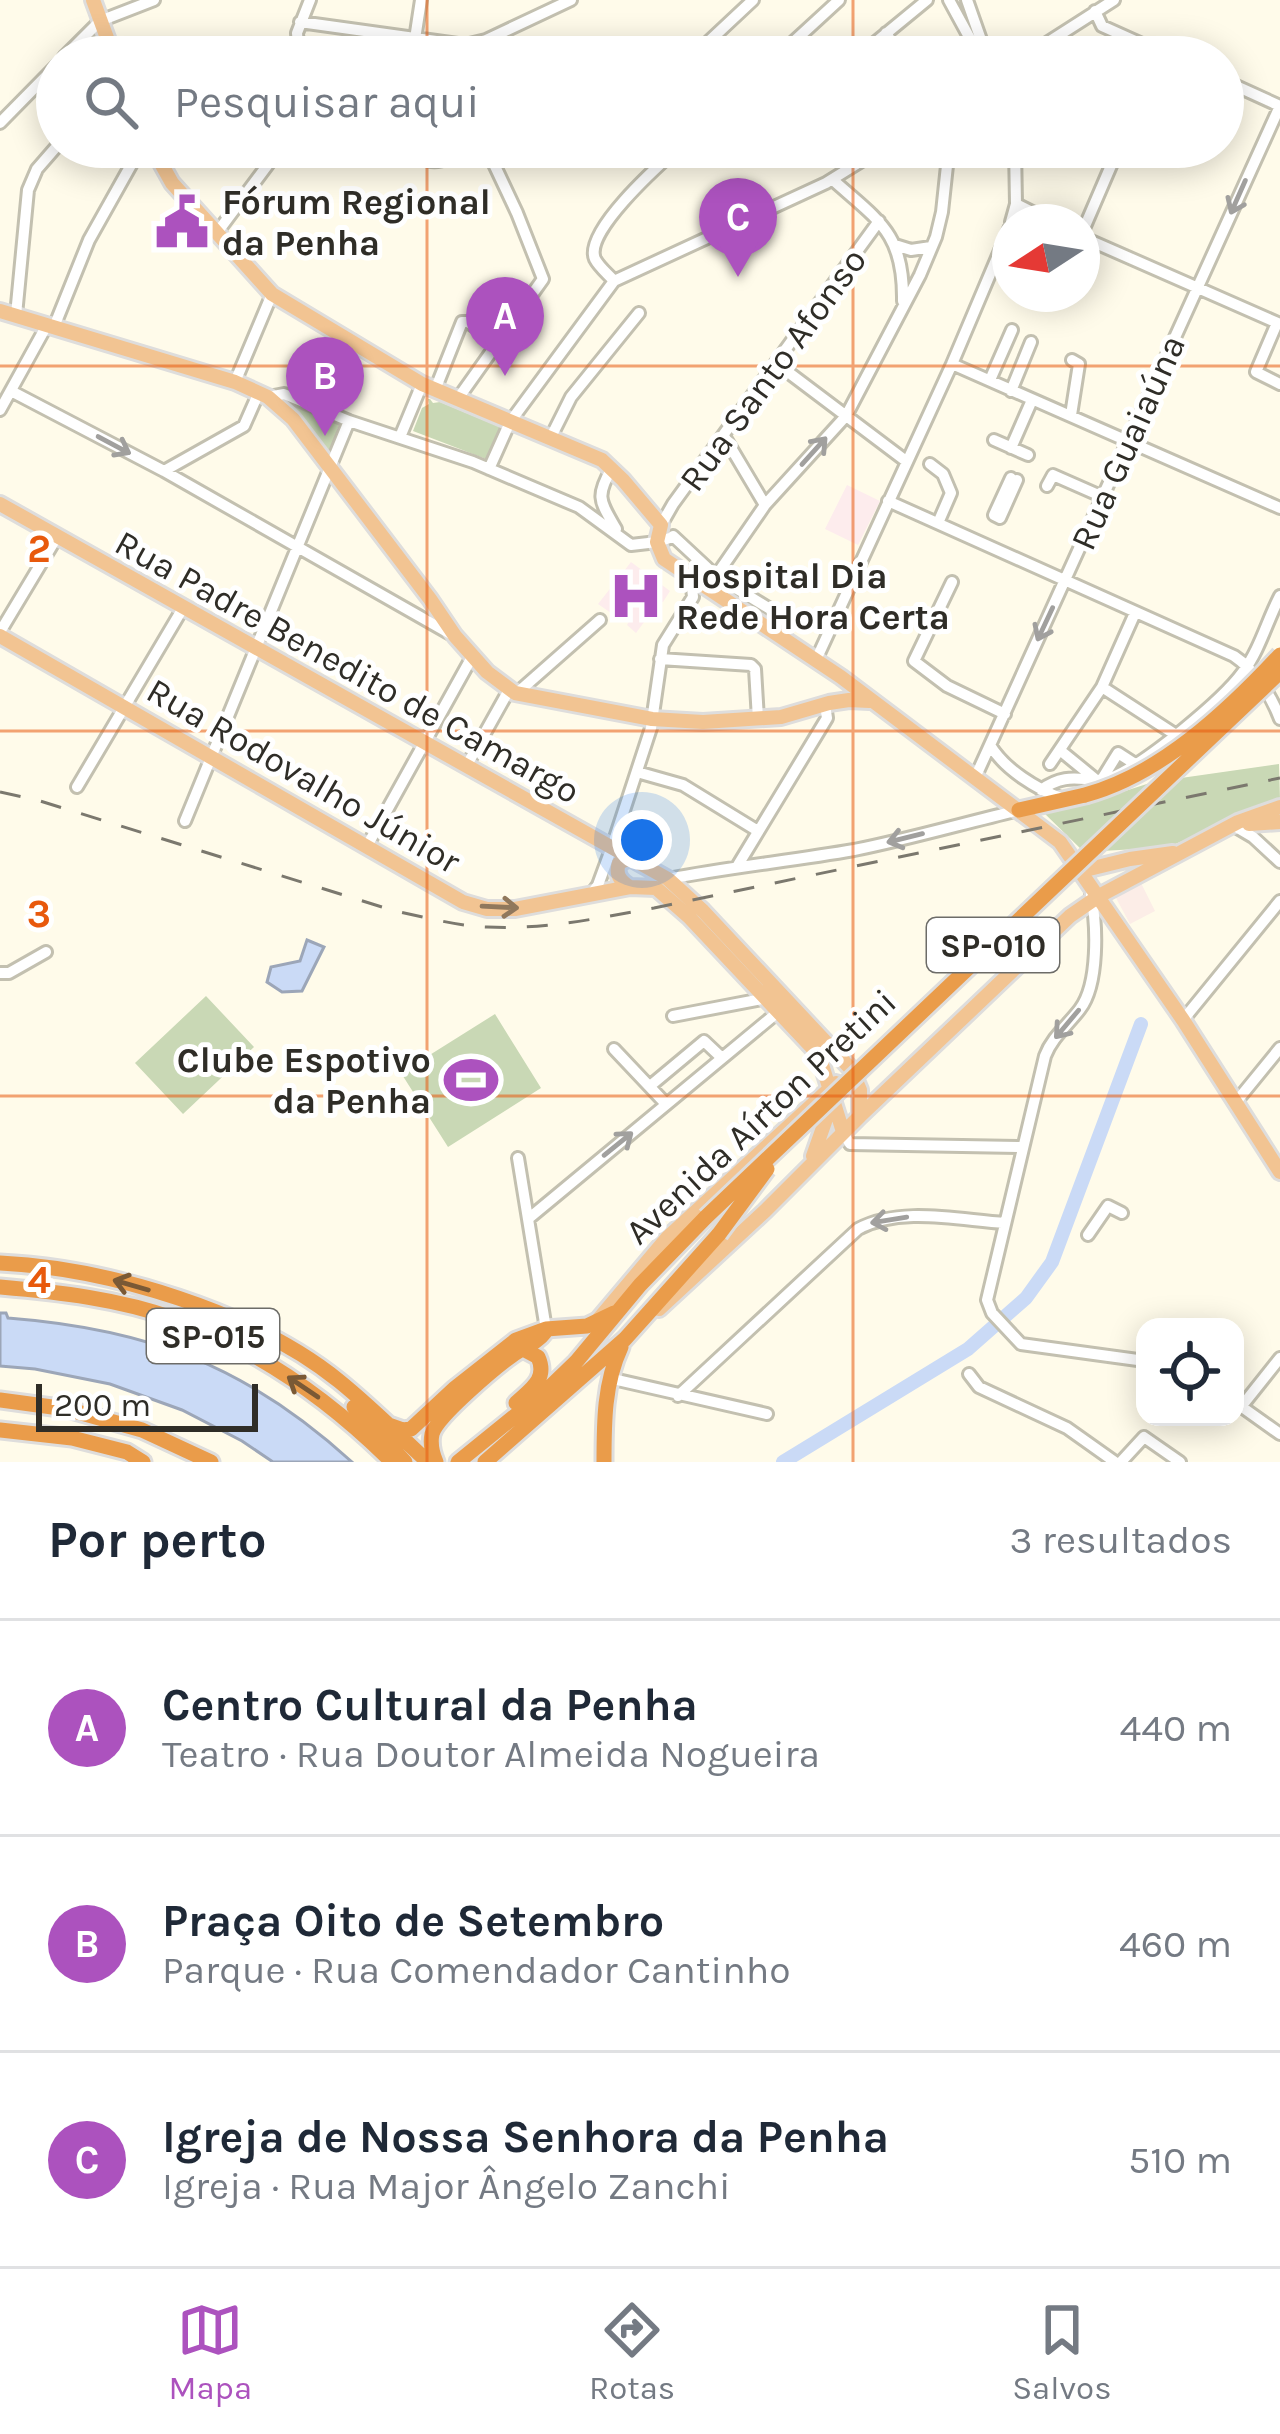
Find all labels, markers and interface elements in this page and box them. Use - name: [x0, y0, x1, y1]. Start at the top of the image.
- search box: [36, 36, 1244, 168]
- icon: search: [78, 69, 144, 135]
- text: Pesquisar aqui: [174, 76, 480, 128]
- pin: C: [699, 178, 777, 277]
- one-way arrow: [1226, 178, 1248, 214]
- place label: Fórum Regional da Penha: [222, 181, 491, 264]
- public building icon: Fórum Regional da Penha: [153, 193, 211, 251]
- north arrow: [992, 204, 1100, 312]
- street label: Rua Santo Afonso: [671, 240, 875, 499]
- pin: A: [466, 277, 544, 376]
- street label: Rua Guaiaúna: [1062, 328, 1194, 556]
- pin: B: [286, 337, 364, 436]
- one-way arrow: [96, 434, 131, 457]
- one-way arrow: [800, 437, 827, 467]
- street label: Rua Padre Benedito de Camargo: [108, 521, 587, 812]
- text: 2: [27, 526, 51, 572]
- place label: Hospital Dia Rede Hora Certa: [676, 555, 950, 638]
- hospital icon: Hospital Dia Rede Hora Certa: [607, 567, 665, 625]
- one-way arrow: [1032, 605, 1054, 641]
- street label: Rua Rodovalho Júnior: [140, 669, 468, 883]
- your location: [612, 810, 672, 870]
- one-way arrow: [887, 828, 925, 850]
- text: 3: [27, 891, 51, 937]
- one-way arrow: [480, 896, 519, 919]
- road number: SP-010: [927, 918, 1059, 972]
- street label: Avenida Aírton Pretini: [617, 980, 905, 1253]
- one-way arrow: [1053, 1009, 1081, 1039]
- place label: Clube Espotivo da Penha: [177, 1039, 431, 1122]
- sports icon: Clube Espotivo da Penha: [442, 1051, 500, 1109]
- one-way arrow: [602, 1131, 633, 1158]
- one-way arrow: [870, 1209, 909, 1232]
- text: 4: [27, 1257, 51, 1303]
- one-way arrow: [113, 1272, 151, 1294]
- road number: SP-015: [147, 1309, 279, 1363]
- map controls: [1136, 1318, 1244, 1426]
- button: locate: [1136, 1318, 1244, 1426]
- one-way arrow: [286, 1374, 320, 1399]
- scale bar: [36, 1378, 258, 1431]
- text: 200 m: [54, 1386, 151, 1424]
- text: Por perto: [48, 1510, 267, 1570]
- text: 3 resultados: [1010, 1517, 1232, 1563]
- text: Centro Cultural da Penha: [162, 1679, 698, 1731]
- text: A: [75, 1705, 99, 1751]
- text: 440 m: [1120, 1705, 1232, 1751]
- text: Teatro · Rua Doutor Almeida Nogueira: [162, 1731, 820, 1777]
- text: Praça Oito de Setembro: [162, 1895, 664, 1947]
- text: B: [74, 1921, 100, 1967]
- text: 460 m: [1119, 1921, 1232, 1967]
- text: Parque · Rua Comendador Cantinho: [162, 1947, 791, 1993]
- text: Igreja de Nossa Senhora da Penha: [162, 2111, 889, 2163]
- text: C: [75, 2137, 99, 2183]
- text: 510 m: [1128, 2137, 1232, 2183]
- text: Igreja · Rua Major Ângelo Zanchi: [162, 2163, 731, 2209]
- tab: Mapa: [168, 2297, 252, 2407]
- tab: Rotas: [589, 2297, 675, 2407]
- tab: Salvos: [1012, 2297, 1112, 2407]

